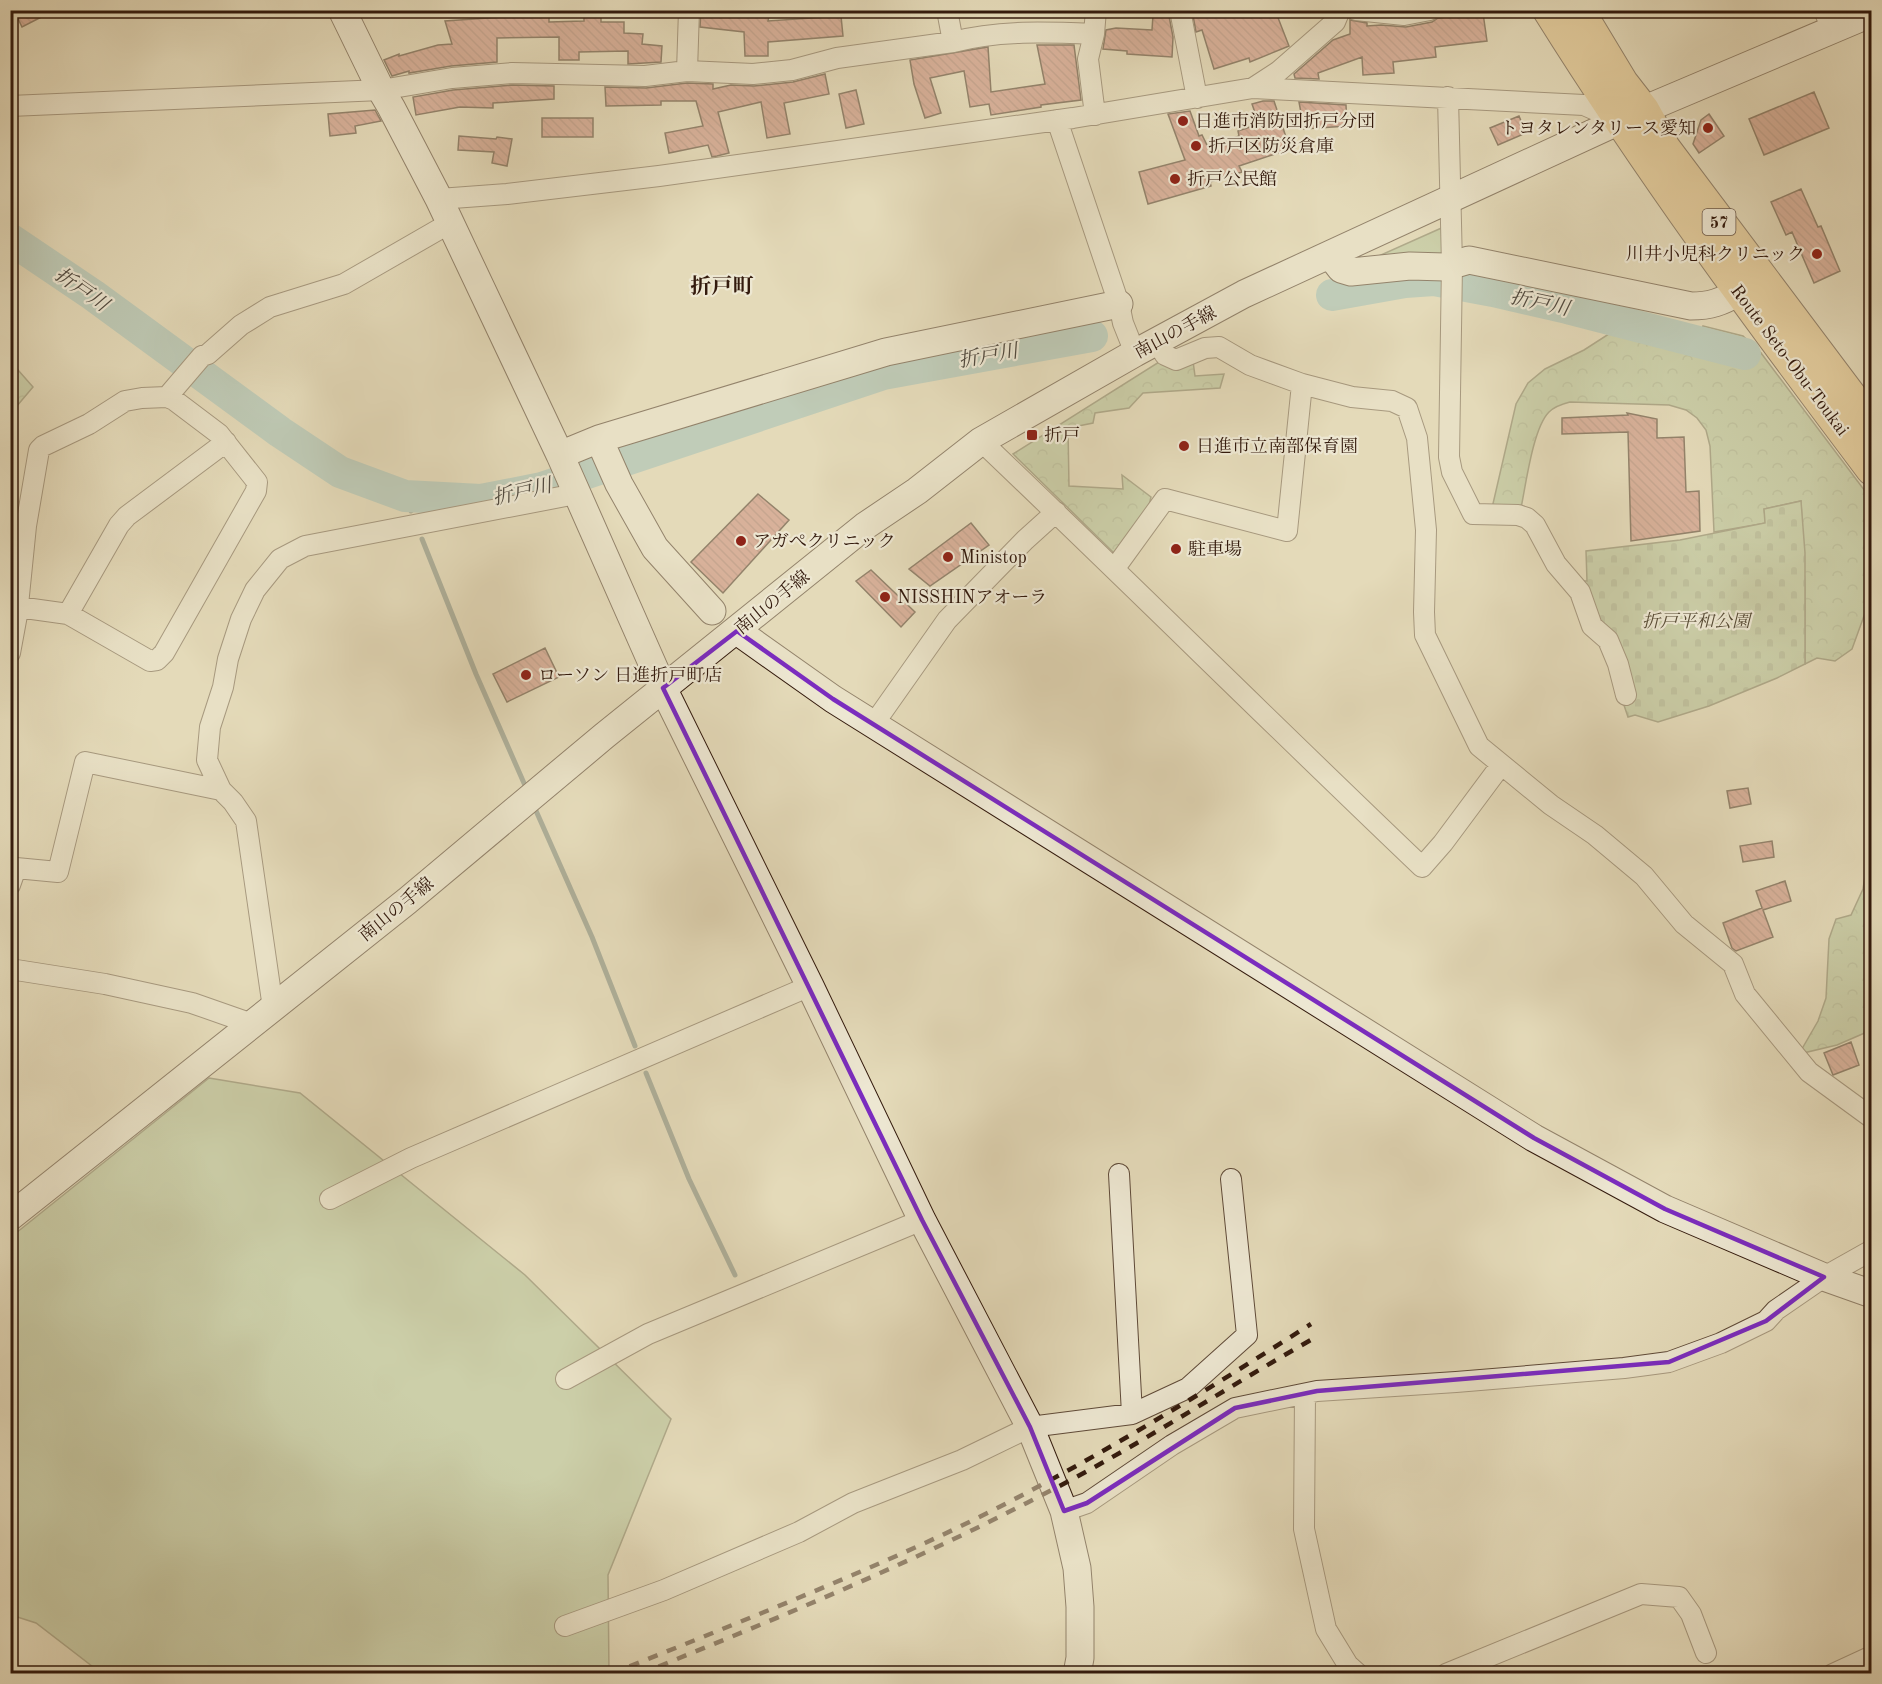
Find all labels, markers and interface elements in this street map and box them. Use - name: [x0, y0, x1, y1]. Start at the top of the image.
- place label: 日進市消防団折戸分団: [1195, 111, 1375, 131]
- marker: 日進市消防団折戸分団: [1176, 114, 1190, 128]
- place label: トヨタレンタリース愛知: [1500, 118, 1696, 138]
- marker: トヨタレンタリース愛知: [1701, 121, 1715, 135]
- place label: 折戸区防災倉庫: [1208, 136, 1334, 156]
- marker: 折戸区防災倉庫: [1189, 139, 1203, 153]
- place label: 折戸公民館: [1187, 169, 1277, 189]
- marker: 折戸公民館: [1168, 172, 1182, 186]
- road number: 57: [1702, 209, 1736, 235]
- place label: 川井小児科クリニック: [1626, 244, 1805, 264]
- marker: 川井小児科クリニック: [1810, 247, 1824, 261]
- water label: 折戸川: [51, 264, 114, 317]
- district label: 折戸町: [691, 275, 754, 298]
- street label: Route Seto-Obu-Toukai: [1727, 282, 1852, 439]
- water label: 折戸川: [1508, 286, 1573, 320]
- street label: 南山の手線: [1131, 302, 1219, 362]
- water label: 折戸川: [957, 340, 1022, 372]
- place label: 折戸: [1044, 425, 1080, 445]
- marker: 折戸: [1025, 428, 1039, 442]
- place label: 日進市立南部保育園: [1196, 436, 1358, 456]
- marker: 日進市立南部保育園: [1177, 439, 1191, 453]
- water label: 折戸川: [491, 474, 556, 509]
- place label: アガぺクリニック: [753, 532, 896, 551]
- marker: アガぺクリニック: [734, 534, 748, 548]
- place label: 駐車場: [1188, 539, 1242, 559]
- marker: 駐車場: [1169, 542, 1183, 556]
- place label: Ministop: [960, 549, 1027, 567]
- marker: Ministop: [941, 550, 955, 564]
- street label: 南山の手線: [731, 566, 813, 638]
- place label: NISSHINアオーラ: [897, 589, 1047, 607]
- marker: NISSHINアオーラ: [878, 590, 892, 604]
- park label: 折戸平和公園: [1642, 611, 1753, 631]
- place label: ローソン 日進折戸町店: [538, 665, 722, 685]
- marker: ローソン 日進折戸町店: [519, 668, 533, 682]
- street label: 南山の手線: [355, 873, 437, 945]

